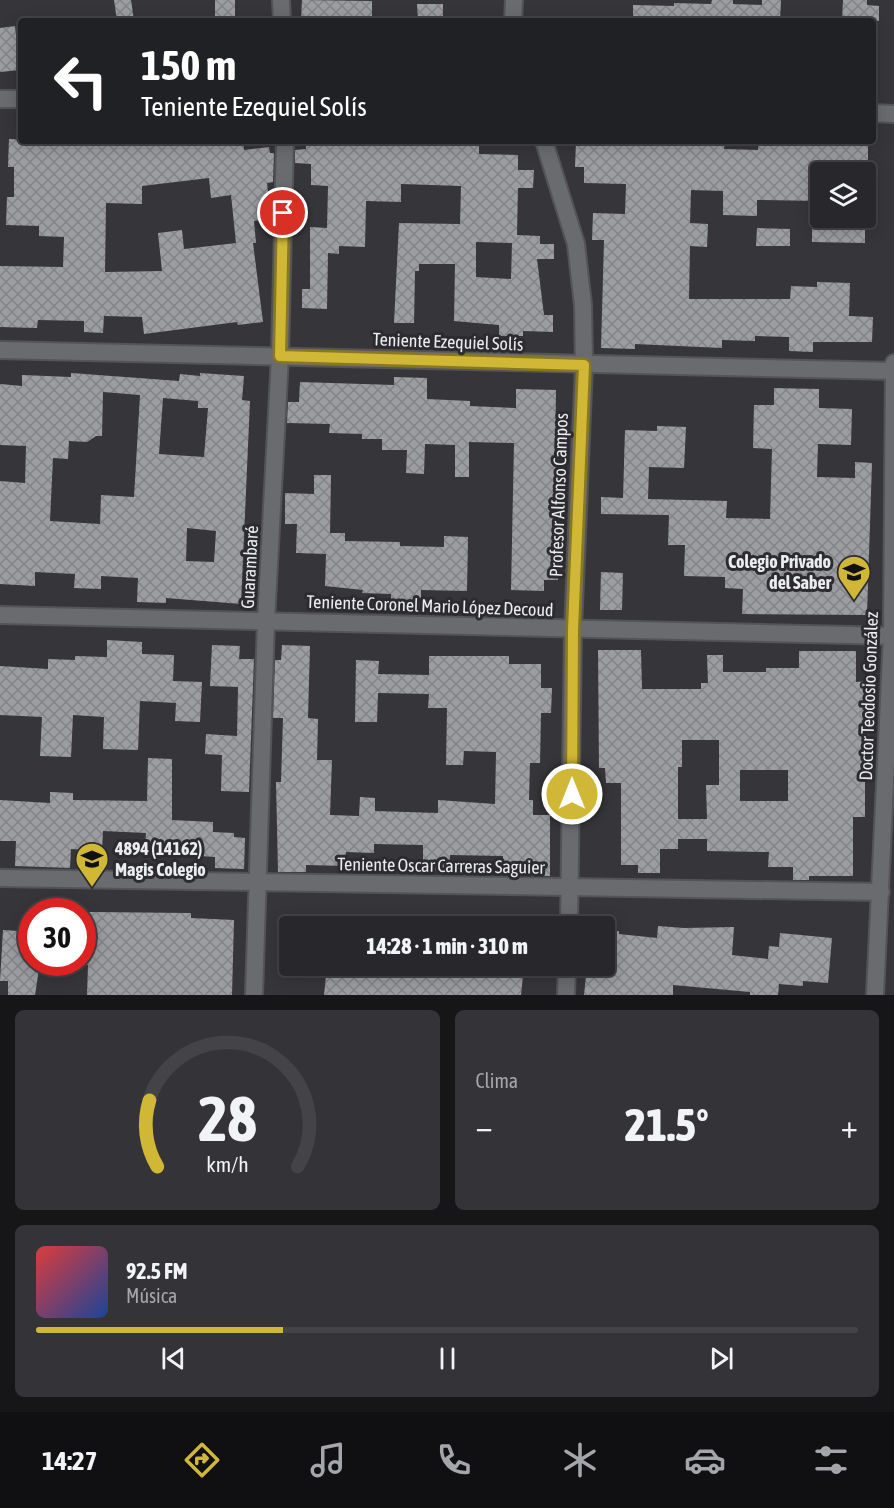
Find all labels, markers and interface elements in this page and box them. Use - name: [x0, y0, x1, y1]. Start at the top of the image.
- text: 150 m: [141, 41, 236, 89]
- icon: left: [42, 42, 120, 120]
- text: Teniente Ezequiel Solís: [141, 91, 367, 122]
- map controls: [810, 162, 876, 228]
- button: layers: [810, 162, 876, 228]
- pin: [257, 187, 308, 238]
- icon: arrive: [266, 196, 299, 229]
- street label: Teniente Ezequiel Solís: [372, 328, 524, 355]
- street label: Profesor Alfonso Campos: [545, 413, 572, 577]
- street label: Guarambaré: [237, 525, 262, 609]
- place label: Colegio Privado del Saber: [728, 551, 832, 593]
- school or university icon: Colegio Privado del Saber: [836, 554, 872, 601]
- street label: Teniente Coronel Mario López Decoud: [306, 591, 554, 620]
- street label: Doctor Teodosio González: [855, 611, 882, 781]
- position arrow: [540, 762, 604, 826]
- place label: 4894 (14162) Magis Colegio: [114, 838, 206, 880]
- school or university icon: 4894 (14162) Magis Colegio: [74, 841, 110, 888]
- street label: Teniente Oscar Carreras Saguier: [337, 853, 546, 878]
- speed limit sign: 30: [18, 898, 96, 976]
- text: 14:28 · 1 min · 310 m: [366, 933, 528, 959]
- text: Clima: [476, 1069, 518, 1092]
- text: 28: [198, 1083, 257, 1154]
- text: 21.5°: [625, 1099, 709, 1151]
- text: −: [476, 1107, 493, 1145]
- text: +: [841, 1107, 858, 1145]
- text: km/h: [206, 1152, 249, 1177]
- text: 92.5 FM: [126, 1258, 188, 1284]
- text: Música: [126, 1284, 177, 1307]
- icon: previous: [157, 1342, 190, 1375]
- icon: pause: [431, 1342, 464, 1375]
- icon: next: [705, 1342, 738, 1375]
- icon: directions: [181, 1439, 223, 1481]
- icon: music: [307, 1439, 349, 1481]
- icon: phone: [433, 1439, 475, 1481]
- icon: climate: [559, 1439, 601, 1481]
- icon: car: [684, 1439, 726, 1481]
- icon: filters: [810, 1439, 852, 1481]
- text: 14:27: [42, 1445, 97, 1476]

